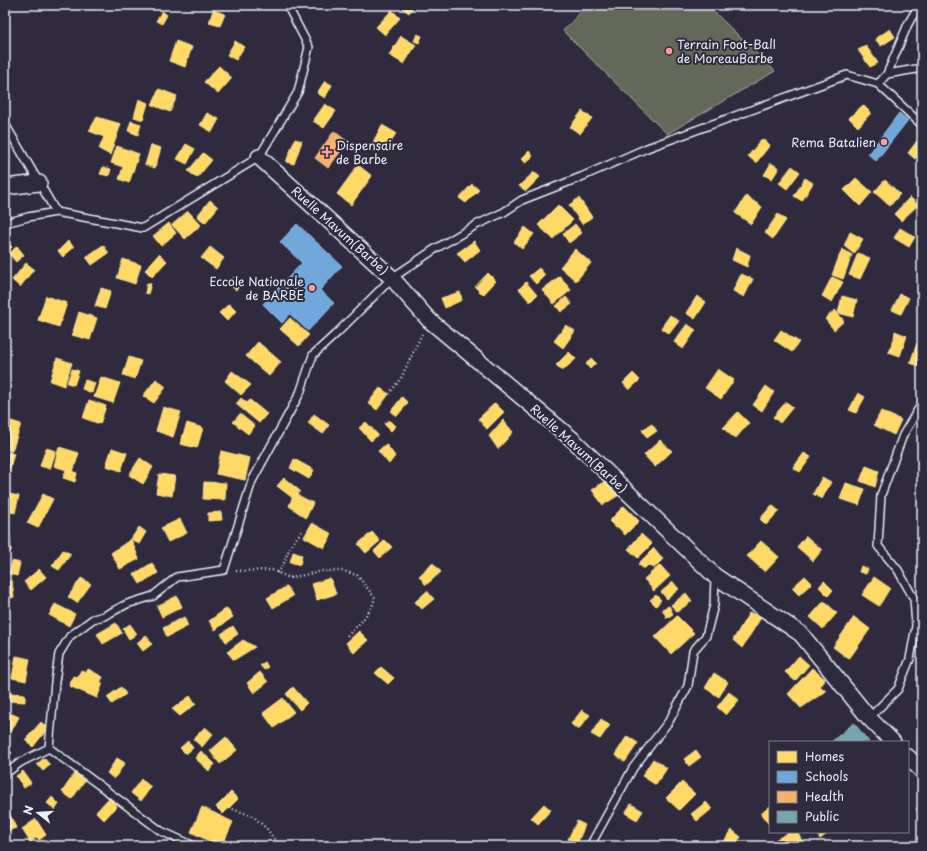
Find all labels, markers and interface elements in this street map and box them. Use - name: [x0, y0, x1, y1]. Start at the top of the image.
- place label: Terrain Foot-Ball de MoreauBarbe: [677, 35, 776, 67]
- marker: Terrain Foot-Ball de MoreauBarbe: [664, 46, 674, 56]
- place label: Rema Batalien: [791, 133, 876, 151]
- place label: Dispensaire de Barbe: [336, 136, 403, 168]
- marker: Rema Batalien: [879, 137, 889, 147]
- marker: Dispensaire de Barbe: [321, 146, 333, 158]
- street label: Ruelle Mavum(Barbe): [288, 181, 392, 279]
- place label: Eccole Nationale de BARBE: [210, 272, 304, 304]
- marker: Eccole Nationale de BARBE: [307, 283, 317, 293]
- street label: Ruelle Mavum(Barbe): [527, 399, 631, 497]
- legend: [769, 741, 909, 833]
- text: Homes: [805, 747, 844, 765]
- text: Schools: [805, 767, 849, 785]
- text: Health: [805, 787, 844, 805]
- north arrow: [18, 793, 58, 833]
- text: N: [19, 803, 37, 817]
- text: Public: [805, 807, 839, 825]

